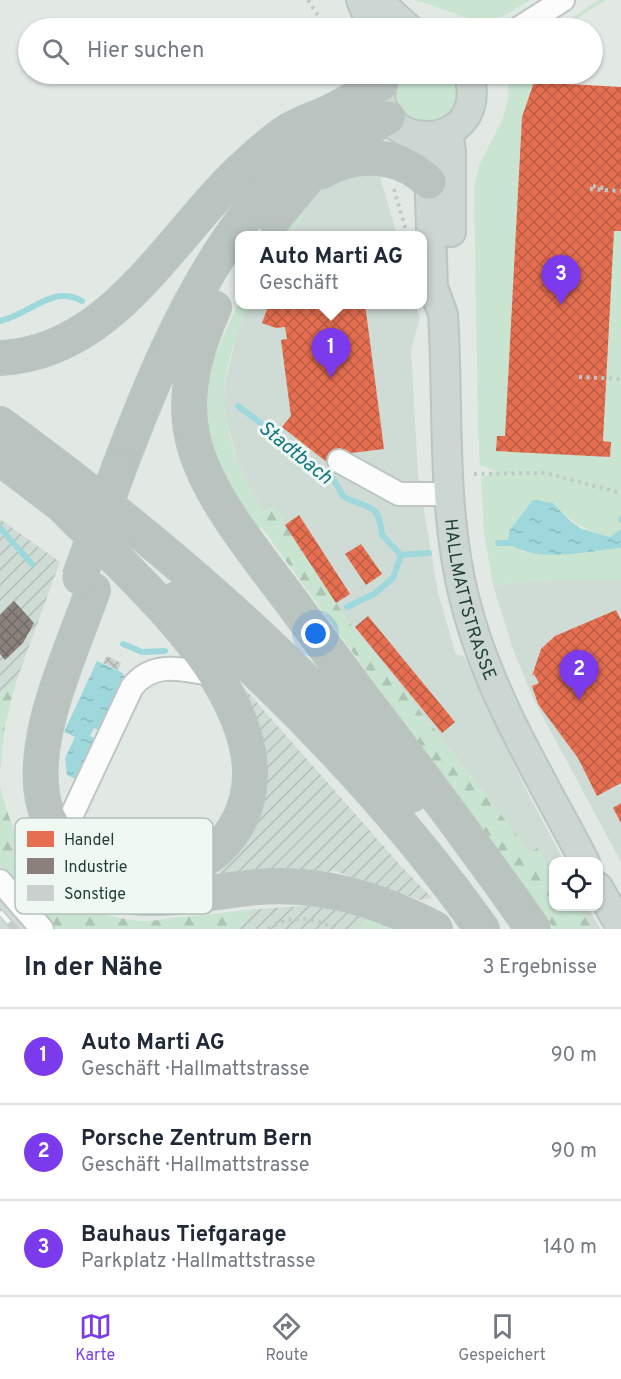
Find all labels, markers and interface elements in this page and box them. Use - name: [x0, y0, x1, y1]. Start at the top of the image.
- search box: [18, 18, 603, 84]
- icon: search: [39, 35, 72, 68]
- text: Hier suchen: [87, 38, 204, 65]
- popup: [235, 231, 427, 309]
- text: Auto Marti AG: [259, 244, 403, 271]
- pin: 3: [542, 256, 580, 305]
- text: Geschäft: [259, 271, 339, 297]
- pin: 1: [312, 328, 350, 378]
- water label: Stadtbach: [252, 416, 337, 491]
- street label: HALLMATTSTRASSE: [438, 518, 501, 684]
- your location: [301, 619, 330, 648]
- pin: 2: [560, 650, 598, 700]
- legend: [15, 818, 213, 914]
- text: Handel: [64, 831, 114, 851]
- map controls: [549, 857, 603, 911]
- button: locate: [549, 857, 603, 911]
- text: Industrie: [64, 858, 127, 878]
- text: Sonstige: [64, 885, 126, 905]
- text: In der Nähe: [24, 952, 163, 985]
- text: 3 Ergebnisse: [482, 955, 597, 981]
- text: Auto Marti AG: [81, 1030, 225, 1057]
- text: 1: [40, 1043, 48, 1069]
- text: 90 m: [551, 1043, 597, 1069]
- text: Geschäft · Hallmattstrasse: [81, 1057, 310, 1083]
- text: Porsche Zentrum Bern: [81, 1126, 312, 1153]
- text: 2: [37, 1139, 50, 1165]
- text: 90 m: [551, 1139, 597, 1165]
- text: Geschäft · Hallmattstrasse: [81, 1153, 310, 1179]
- text: Bauhaus Tiefgarage: [81, 1222, 286, 1249]
- text: 3: [38, 1235, 50, 1261]
- text: 140 m: [543, 1235, 597, 1261]
- text: Parkplatz · Hallmattstrasse: [81, 1249, 316, 1275]
- tab: Karte: [75, 1310, 115, 1366]
- tab: Route: [265, 1310, 308, 1366]
- tab: Gespeichert: [458, 1310, 546, 1366]

